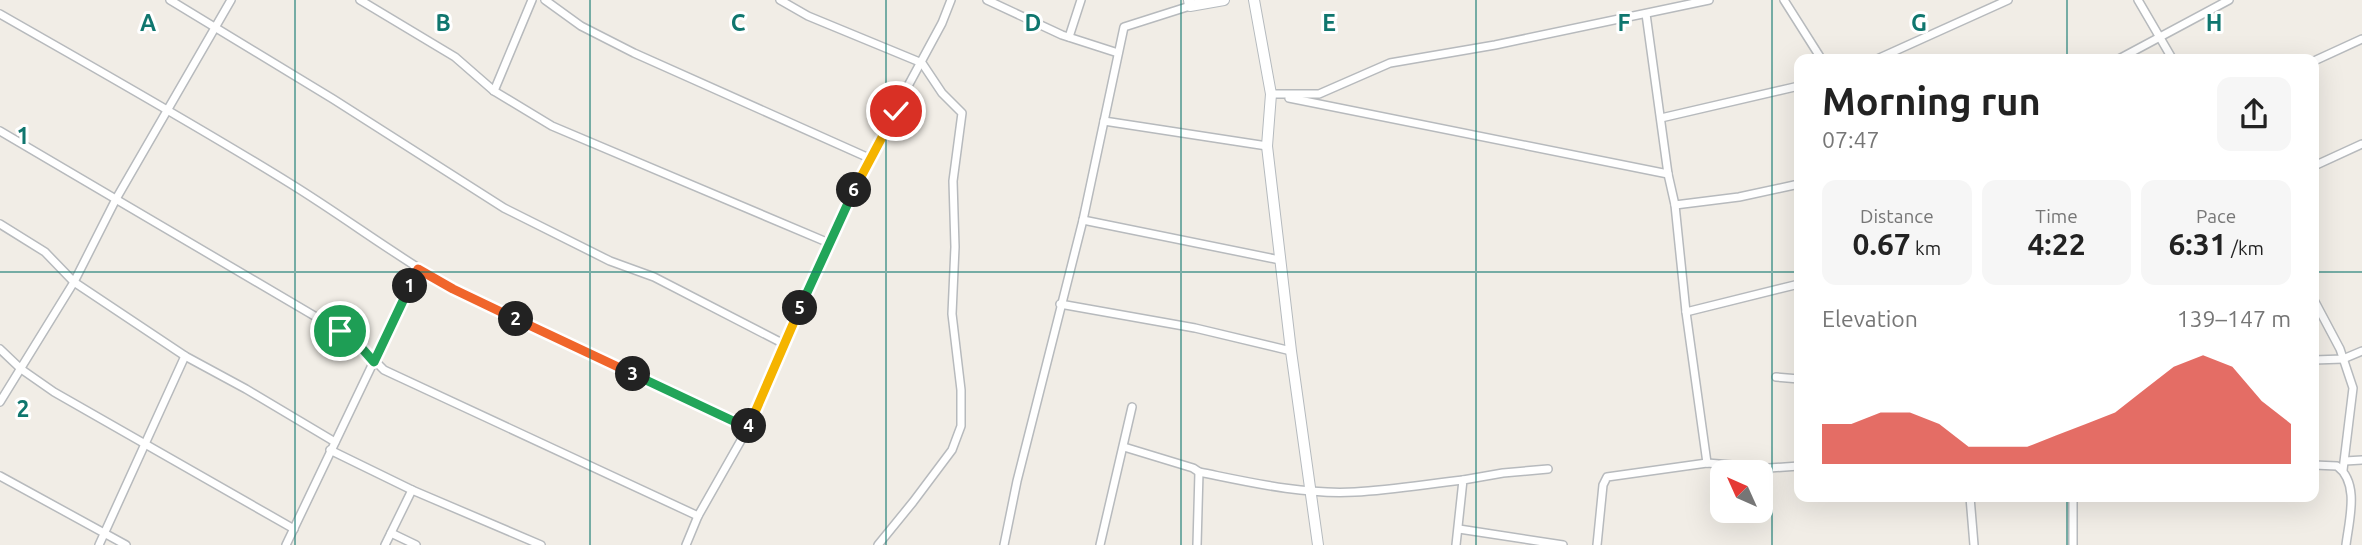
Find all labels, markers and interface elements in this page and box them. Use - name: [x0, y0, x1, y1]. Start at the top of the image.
- text: A: [140, 10, 156, 35]
- text: B: [435, 10, 451, 35]
- text: C: [731, 10, 746, 35]
- text: D: [1025, 10, 1041, 35]
- text: E: [1322, 10, 1336, 35]
- text: F: [1618, 10, 1631, 35]
- text: G: [1911, 10, 1927, 35]
- text: H: [2206, 10, 2222, 35]
- button: share: [2217, 77, 2291, 151]
- text: Morning run: [1822, 80, 2041, 122]
- pin: [866, 81, 926, 141]
- icon: check: [877, 92, 915, 130]
- text: 1: [17, 123, 29, 148]
- text: 07:47: [1822, 127, 1880, 152]
- pin: 6: [836, 172, 872, 208]
- text: 6: [848, 178, 859, 200]
- text: Distance: [1860, 205, 1934, 227]
- text: Time: [2035, 205, 2078, 227]
- text: Pace: [2196, 205, 2236, 227]
- text: 0.67: [1853, 227, 1911, 261]
- text: 4:22: [2027, 227, 2086, 261]
- text: 6:31: [2168, 227, 2227, 261]
- text: km: [1911, 237, 1941, 259]
- text: /km: [2227, 237, 2264, 259]
- pin: 1: [392, 268, 428, 304]
- text: 1: [404, 274, 415, 296]
- pin: 5: [782, 290, 818, 326]
- text: 5: [794, 296, 805, 318]
- pin: [310, 301, 370, 361]
- pin: 2: [498, 302, 534, 336]
- text: Elevation: [1822, 306, 1918, 331]
- text: 139–147 m: [2177, 306, 2291, 331]
- text: 2: [510, 307, 521, 329]
- icon: arrive: [321, 312, 359, 350]
- pin: 3: [616, 356, 650, 392]
- text: 3: [627, 362, 638, 384]
- text: 2: [17, 396, 29, 421]
- pin: 4: [732, 408, 766, 444]
- text: 4: [743, 414, 754, 436]
- north arrow: [1710, 460, 1773, 523]
- map controls: [1710, 460, 1773, 523]

